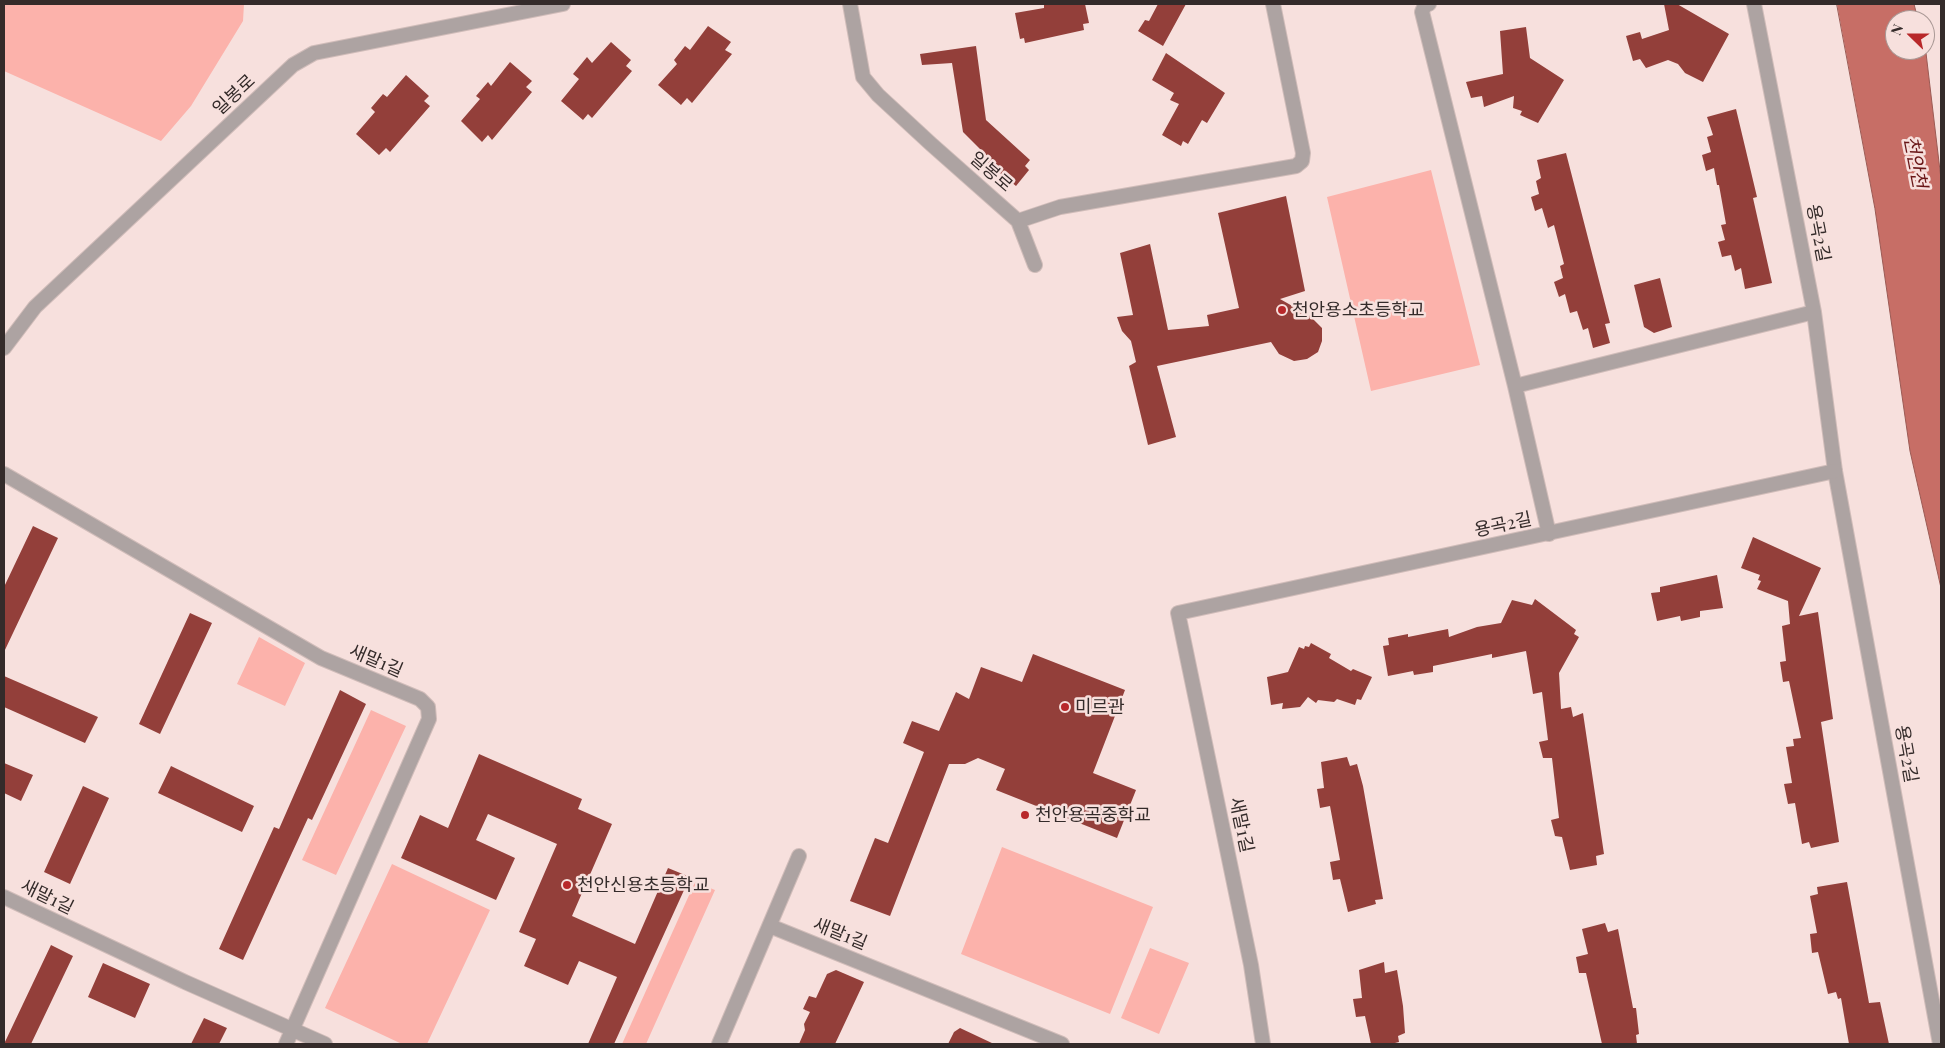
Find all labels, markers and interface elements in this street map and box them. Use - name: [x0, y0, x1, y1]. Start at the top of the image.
- north arrow: [1885, 10, 1935, 60]
- text: N: [1886, 21, 1907, 38]
- street label: 일봉로: [208, 70, 260, 120]
- water label: 천안천: [1899, 134, 1931, 190]
- street label: 일봉로: [965, 148, 1017, 196]
- street label: 용곡2길: [1802, 202, 1834, 264]
- place label: 천안용소초등학교: [1292, 299, 1424, 321]
- marker: 천안용소초등학교: [1276, 304, 1288, 316]
- street label: 용곡2길: [1472, 508, 1534, 542]
- street label: 새말1길: [346, 640, 406, 682]
- place label: 미르관: [1075, 696, 1125, 718]
- marker: 미르관: [1059, 701, 1071, 713]
- street label: 용곡2길: [1890, 723, 1922, 785]
- street label: 새말1길: [1225, 795, 1257, 855]
- place label: 천안용곡중학교: [1035, 804, 1151, 826]
- marker: 천안용곡중학교: [1019, 809, 1031, 821]
- place label: 천안신용초등학교: [577, 874, 709, 896]
- street label: 새말1길: [17, 875, 77, 919]
- marker: 천안신용초등학교: [561, 879, 573, 891]
- street label: 새말1길: [810, 913, 870, 955]

